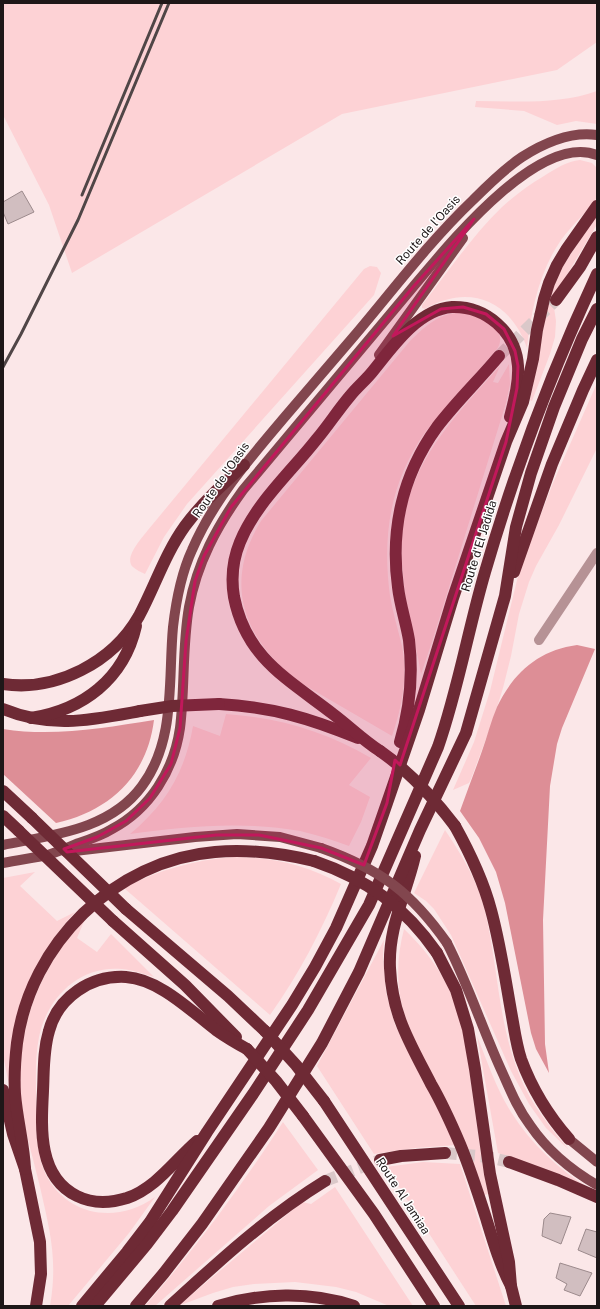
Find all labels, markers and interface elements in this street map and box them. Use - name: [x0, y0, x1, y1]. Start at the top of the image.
- street label: Route de l'Oasis: [393, 192, 463, 268]
- street label: Route de l'Oasis: [190, 440, 252, 520]
- street label: Route d'El Jadida: [458, 499, 500, 593]
- street label: Route Al Jamiaa: [373, 1155, 433, 1237]

